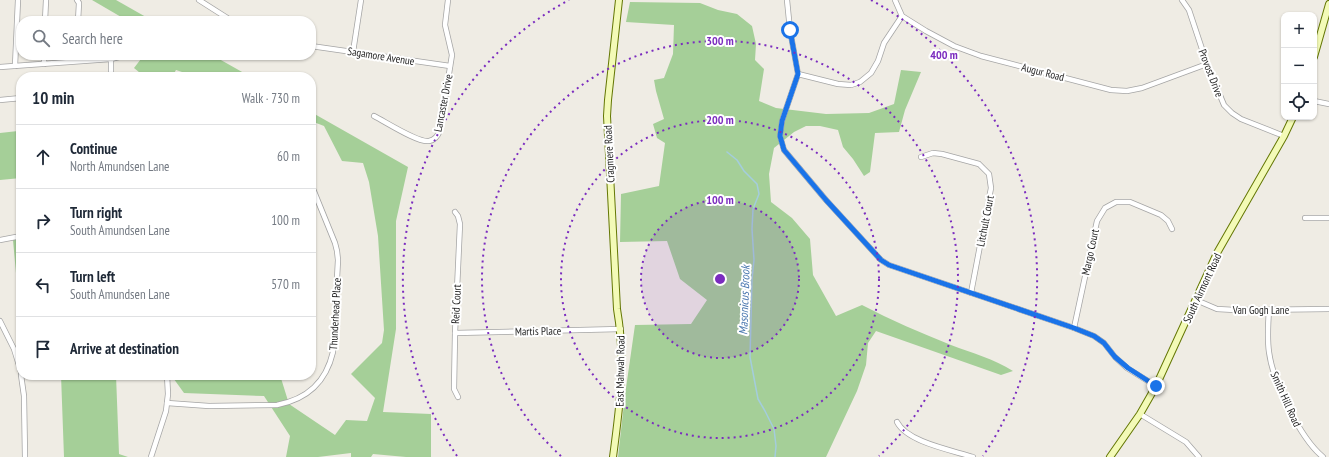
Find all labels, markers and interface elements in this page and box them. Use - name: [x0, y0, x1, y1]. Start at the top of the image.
- map controls: [1281, 12, 1317, 120]
- button: +: [1281, 12, 1317, 48]
- search box: [16, 16, 316, 60]
- route start: [781, 21, 799, 39]
- icon: search: [30, 27, 52, 49]
- text: Search here: [62, 29, 123, 48]
- text: 300 m: [706, 33, 734, 48]
- street label: Sagamore Avenue: [347, 44, 416, 68]
- text: 400 m: [930, 47, 958, 62]
- street label: Provost Drive: [1195, 47, 1227, 99]
- button: −: [1281, 48, 1317, 84]
- street label: Augur Road: [1020, 60, 1066, 84]
- street label: Lancaster Drive: [431, 73, 456, 133]
- button: locate: [1281, 84, 1317, 120]
- text: 10 min: [32, 87, 74, 109]
- text: Walk · 730 m: [242, 90, 300, 107]
- text: 200 m: [706, 112, 734, 127]
- street label: Cragmere Road: [600, 125, 617, 183]
- text: Continue: [70, 139, 117, 158]
- icon: ahead: [32, 146, 54, 168]
- text: 60 m: [277, 148, 300, 165]
- text: North Amundsen Lane: [70, 158, 170, 175]
- text: 100 m: [706, 192, 734, 207]
- street label: Litchult Court: [973, 194, 997, 248]
- text: Turn right: [70, 203, 122, 222]
- icon: right: [32, 210, 54, 232]
- text: 100 m: [271, 212, 300, 229]
- text: South Amundsen Lane: [70, 222, 170, 239]
- street label: Margo Court: [1078, 228, 1102, 276]
- street label: South Airmont Road: [1180, 251, 1224, 325]
- water label: Masonicus Brook: [735, 264, 753, 335]
- text: Turn left: [70, 267, 115, 286]
- centre of rings: [713, 272, 727, 286]
- icon: left: [32, 274, 54, 296]
- text: 570 m: [271, 276, 300, 293]
- street label: Thunderhead Place: [326, 277, 344, 351]
- street label: Reid Court: [448, 284, 464, 324]
- text: South Amundsen Lane: [70, 286, 170, 303]
- street label: Van Gogh Lane: [1232, 303, 1290, 317]
- street label: Martis Place: [515, 324, 562, 338]
- street label: East Mahwah Road: [612, 335, 628, 407]
- icon: arrive: [32, 338, 54, 360]
- text: Arrive at destination: [70, 339, 179, 358]
- street label: Smith Hill Road: [1268, 369, 1304, 429]
- route end: [1147, 377, 1165, 395]

